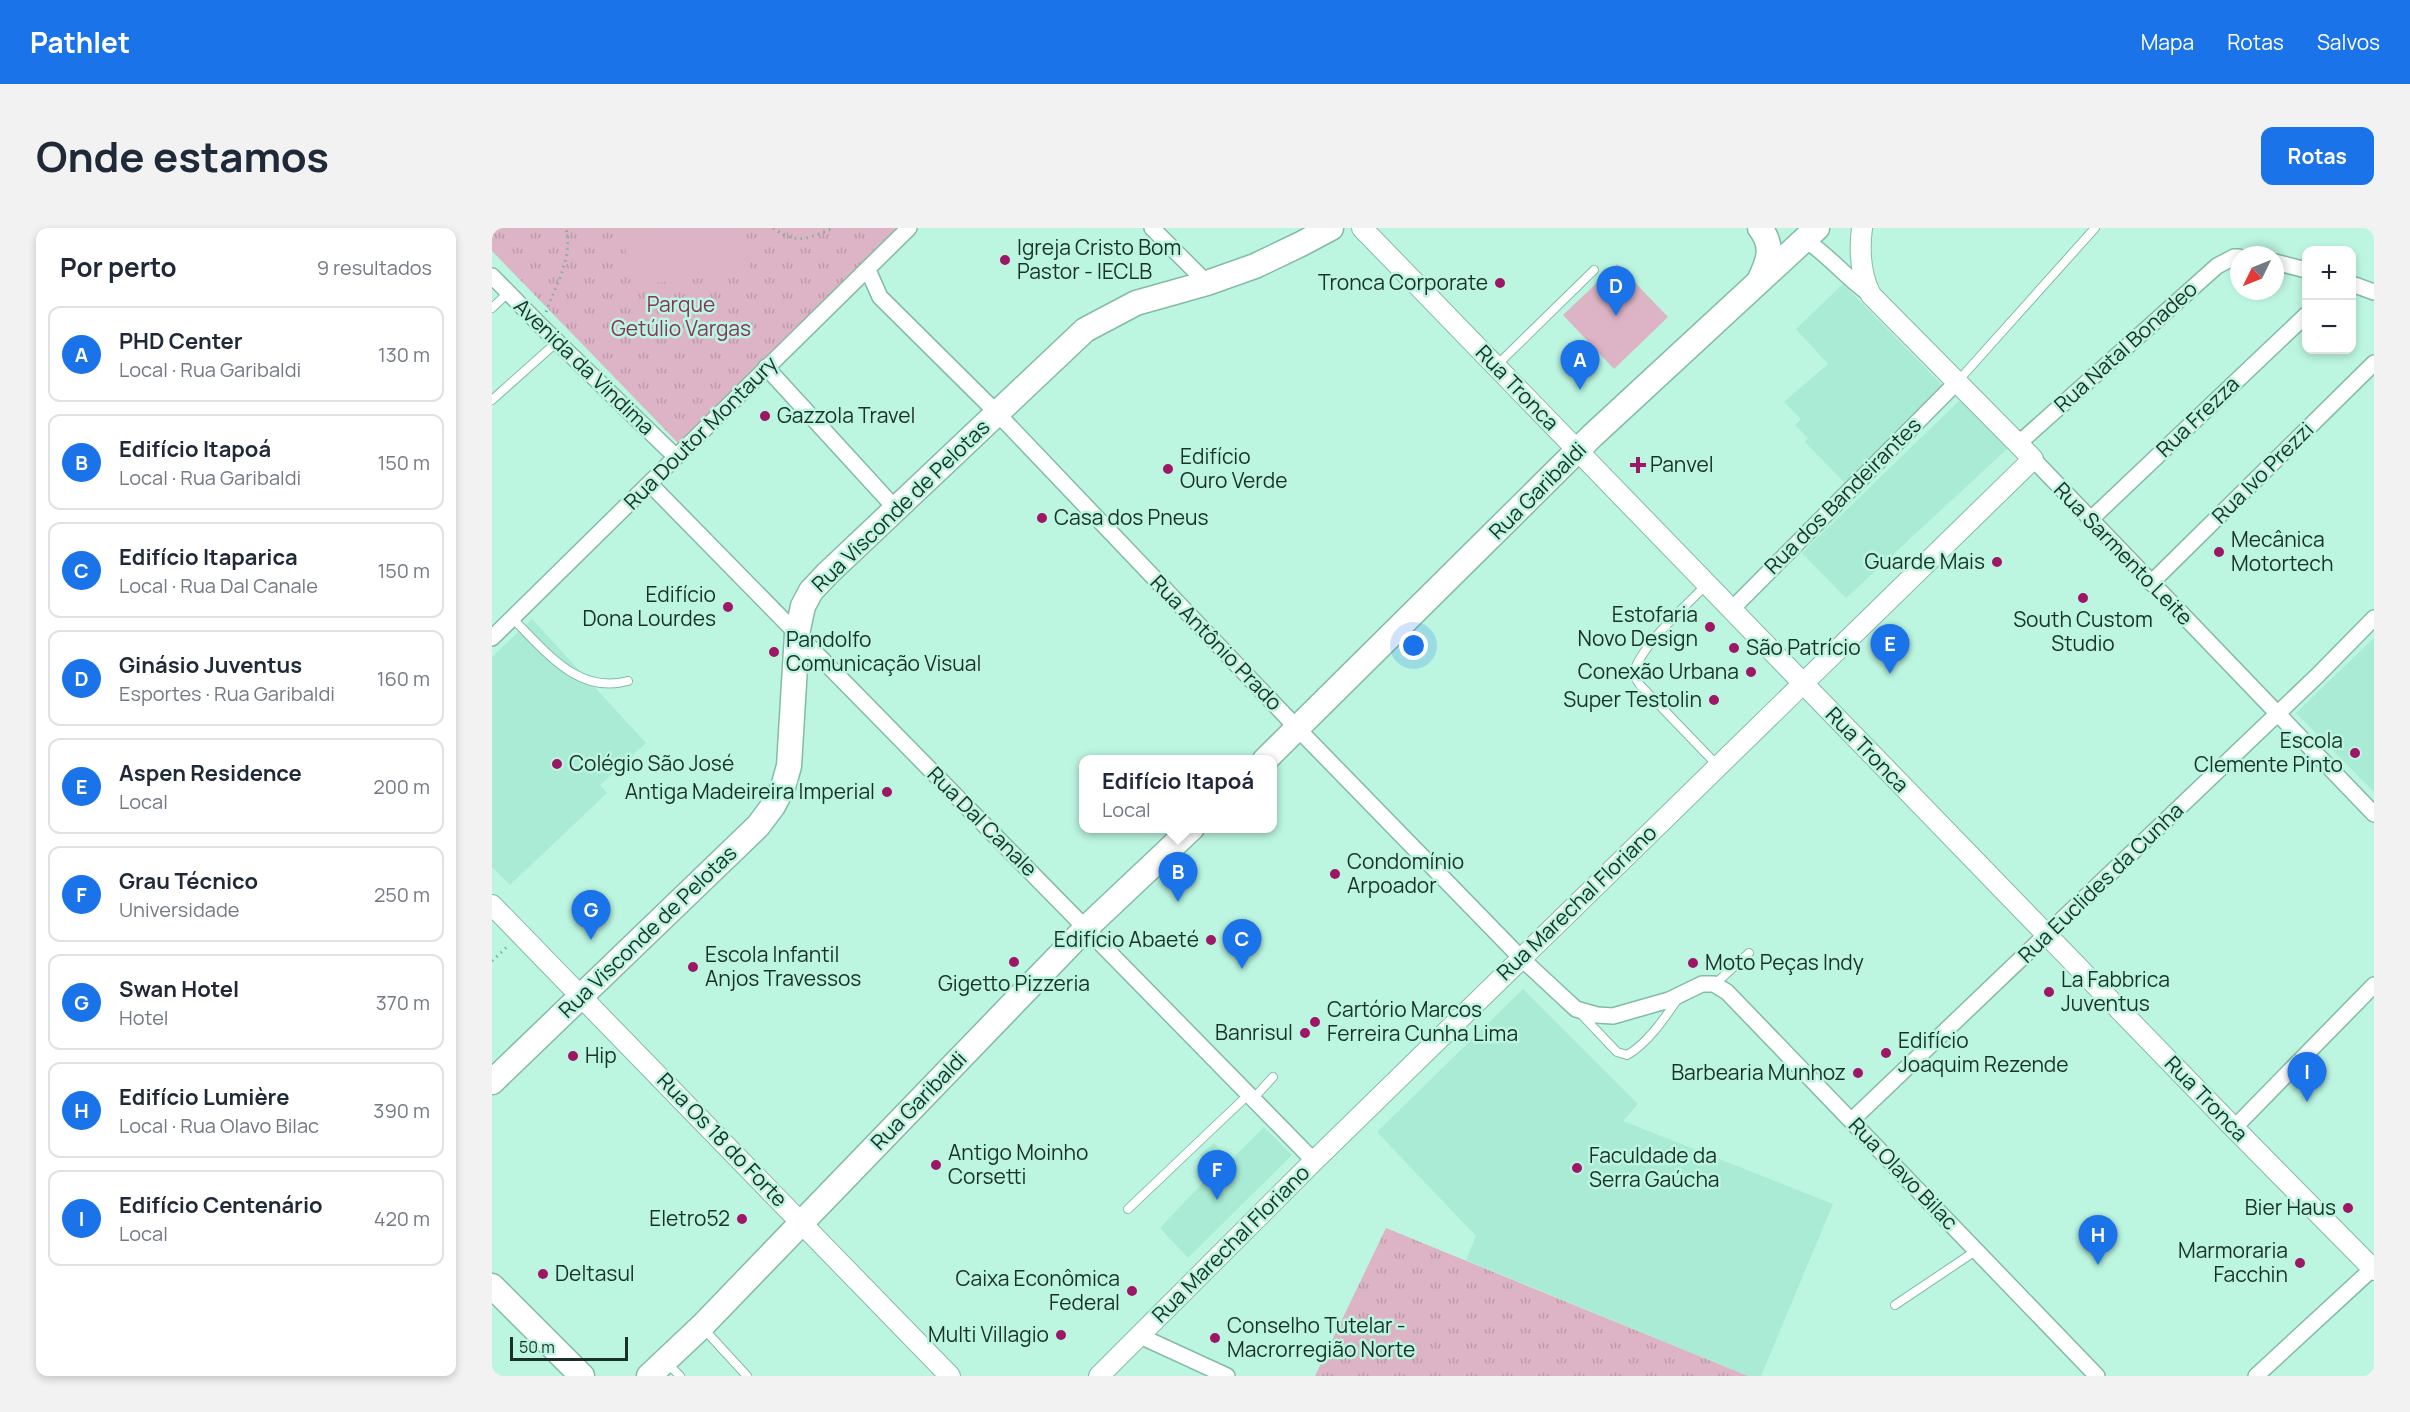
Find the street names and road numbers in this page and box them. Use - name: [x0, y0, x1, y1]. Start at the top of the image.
- street label: Rua Natal Bonadeo: [2048, 275, 2203, 418]
- street label: Avenida da Vindima: [508, 292, 661, 441]
- street label: Rua Tronca: [1470, 339, 1565, 436]
- street label: Rua Doutor Montaury: [617, 349, 783, 515]
- street label: Rua Frezza: [2150, 370, 2245, 463]
- street label: Rua dos Bandeirantes: [1758, 411, 1927, 580]
- street label: Rua Visconde de Pelotas: [805, 413, 995, 598]
- street label: Rua Ivo Prezzi: [2205, 415, 2319, 529]
- street label: Rua Garibaldi: [1483, 436, 1592, 545]
- street label: Rua Sarmento Leite: [2048, 476, 2199, 631]
- street label: Rua Antônio Prado: [1145, 569, 1289, 716]
- street label: Rua Tronca: [1820, 701, 1915, 798]
- street label: Rua Dal Canale: [922, 760, 1044, 882]
- street label: Rua Euclides da Cunha: [2012, 796, 2189, 969]
- street label: Rua Marechal Floriano: [1490, 818, 1662, 986]
- street label: Rua Visconde de Pelotas: [552, 839, 742, 1024]
- street label: Rua Garibaldi: [864, 1045, 972, 1156]
- street label: Rua Tronca: [2159, 1050, 2254, 1147]
- street label: Rua Os 18 do Forte: [651, 1066, 794, 1212]
- street label: Rua Olavo Bilac: [1843, 1111, 1964, 1235]
- street label: Rua Marechal Floriano: [1147, 1160, 1315, 1328]

